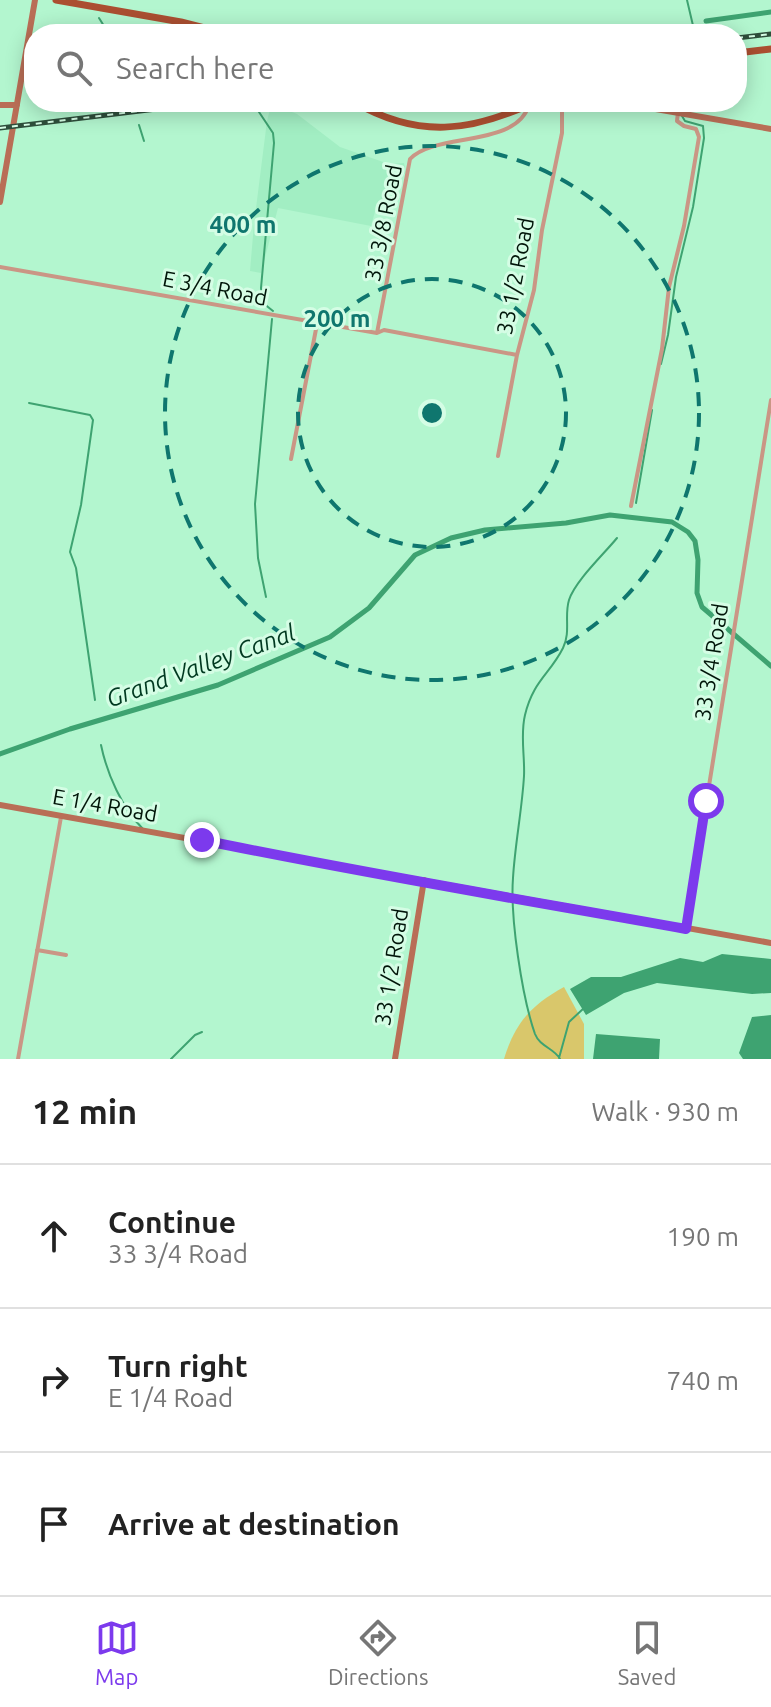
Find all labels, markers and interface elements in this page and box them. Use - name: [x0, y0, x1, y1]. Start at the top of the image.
- search box: [24, 24, 747, 112]
- icon: search: [52, 46, 96, 90]
- text: Search here: [116, 51, 275, 85]
- street label: 33 3/8 Road: [359, 162, 406, 283]
- text: 400 m: [210, 211, 276, 238]
- street label: 33 1/2 Road: [491, 215, 538, 336]
- street label: E 3/4 Road: [161, 265, 270, 310]
- text: 200 m: [304, 305, 370, 332]
- centre of rings: [418, 399, 446, 427]
- street label: 33 3/4 Road: [689, 601, 732, 722]
- water label: Grand Valley Canal: [102, 619, 299, 712]
- street label: E 1/4 Road: [51, 783, 159, 826]
- route start: [688, 783, 724, 819]
- route end: [184, 822, 220, 858]
- street label: 33 1/2 Road: [369, 906, 412, 1027]
- text: 12 min: [32, 1092, 137, 1130]
- text: Walk · 930 m: [591, 1097, 739, 1126]
- text: Continue: [108, 1205, 236, 1239]
- icon: ahead: [32, 1214, 76, 1258]
- text: 190 m: [667, 1222, 739, 1251]
- text: 33 3/4 Road: [108, 1239, 248, 1268]
- text: Turn right: [108, 1349, 248, 1383]
- icon: right: [32, 1358, 76, 1402]
- text: 740 m: [667, 1366, 739, 1395]
- text: E 1/4 Road: [108, 1383, 233, 1412]
- icon: arrive: [32, 1502, 76, 1546]
- text: Arrive at destination: [108, 1507, 400, 1541]
- tab: Map: [95, 1616, 139, 1689]
- tab: Directions: [328, 1616, 428, 1689]
- tab: Saved: [618, 1616, 676, 1689]

